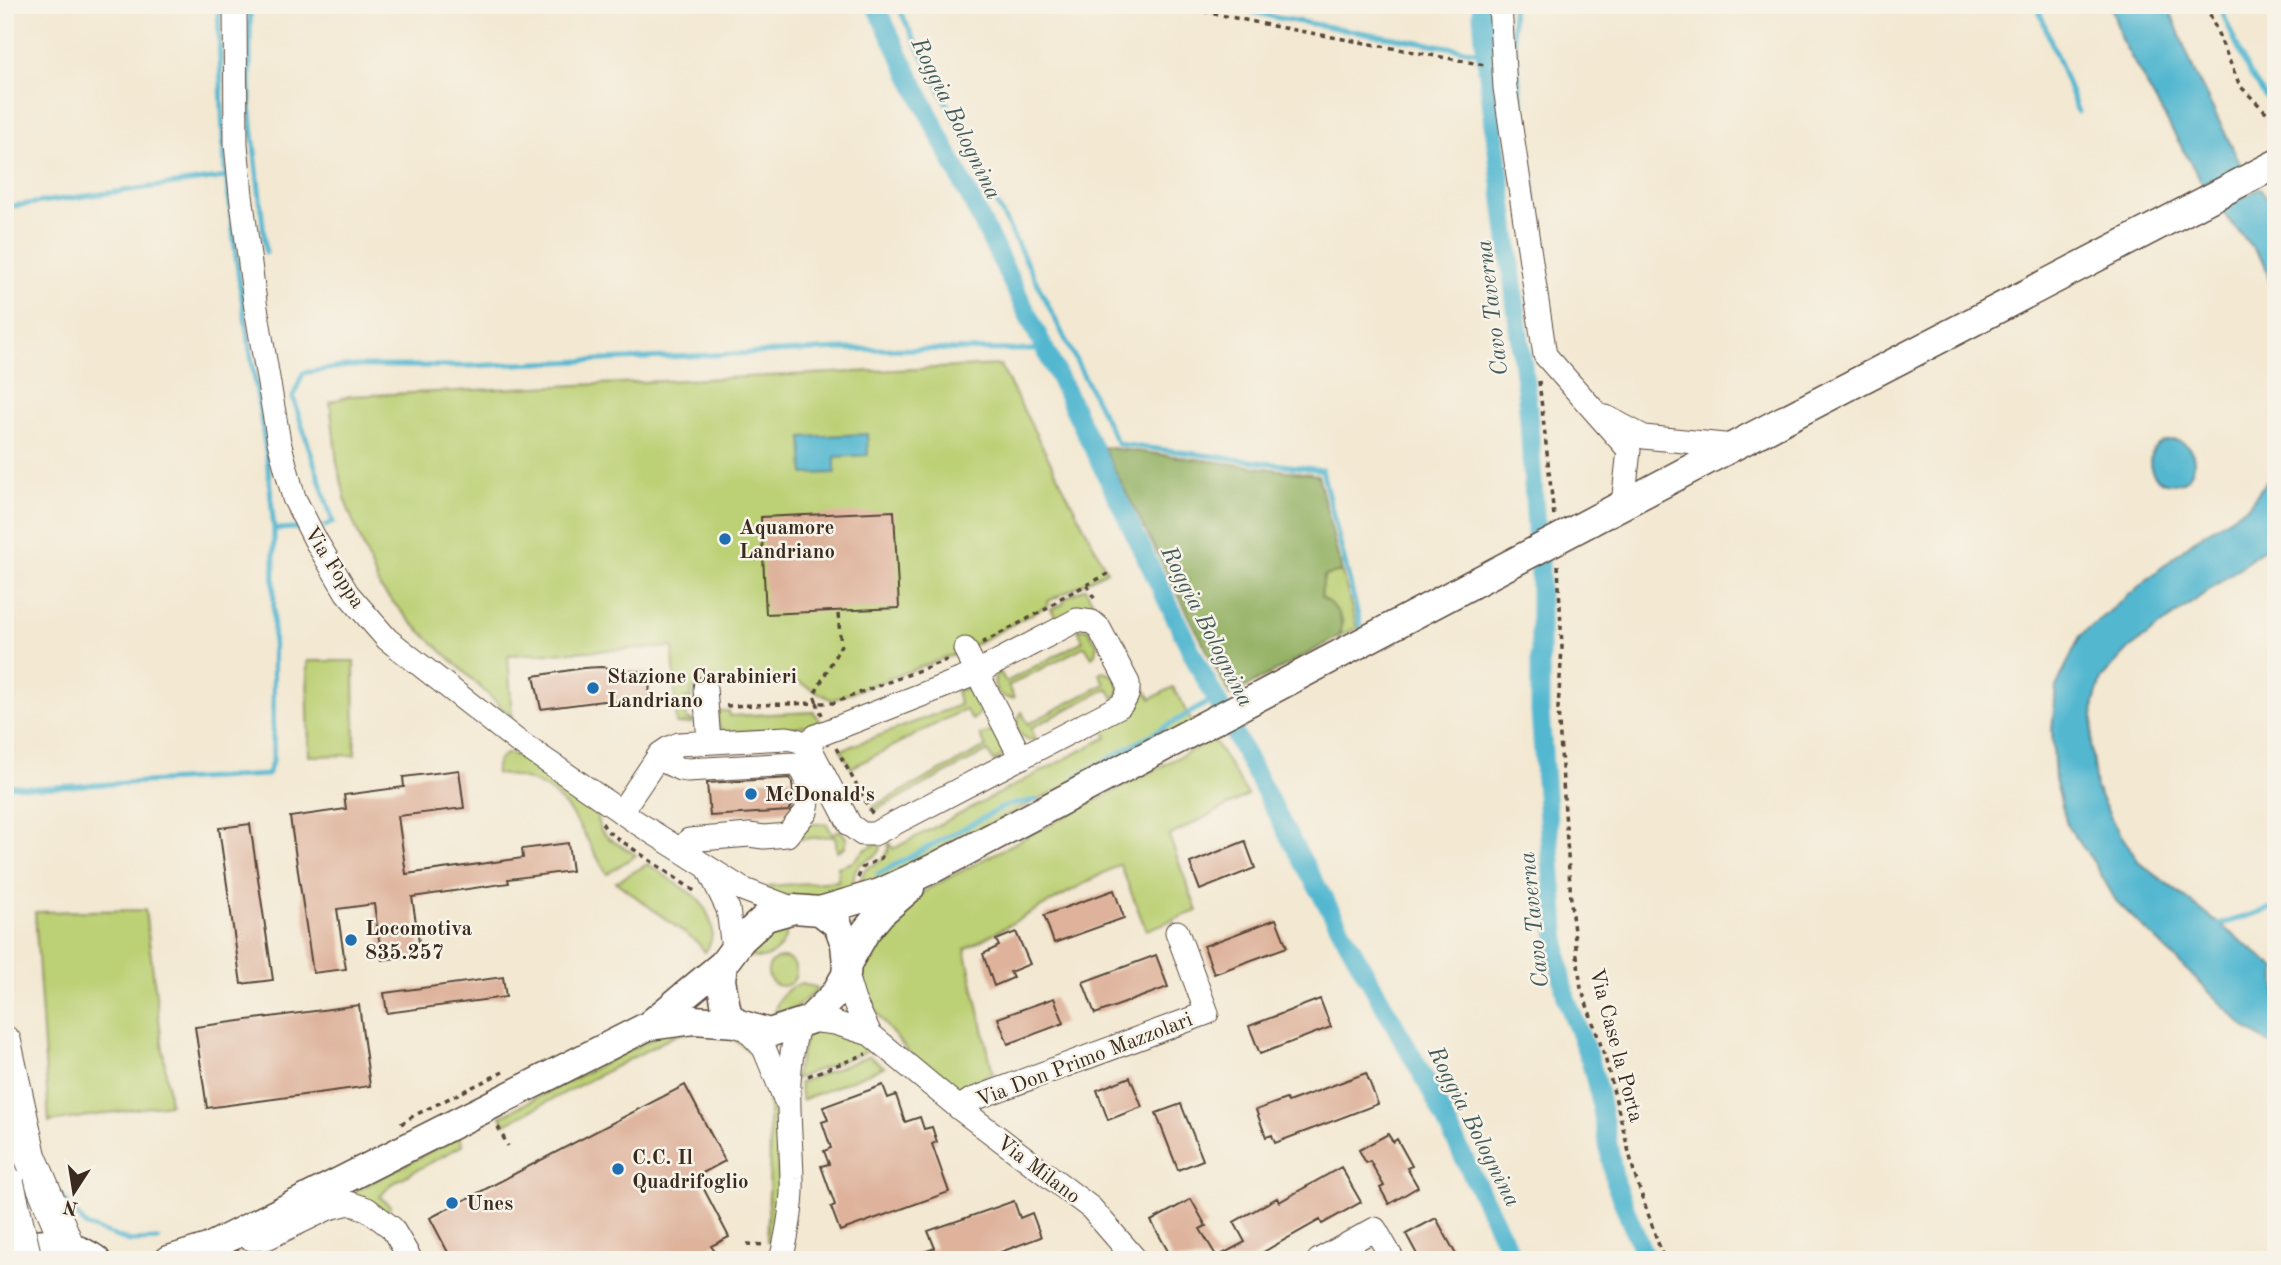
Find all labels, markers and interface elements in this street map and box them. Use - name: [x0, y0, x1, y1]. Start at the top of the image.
- water label: Roggia Bolognina: [905, 33, 1005, 204]
- water label: Cavo Taverna: [1473, 238, 1512, 377]
- place label: Aquamore Landriano: [739, 518, 835, 563]
- street label: Via Foppa: [300, 523, 368, 612]
- marker: Aquamore Landriano: [717, 531, 733, 547]
- water label: Roggia Bolognina: [1155, 542, 1257, 711]
- place label: Stazione Carabinieri Landriano: [607, 667, 797, 712]
- marker: Stazione Carabinieri Landriano: [585, 680, 601, 696]
- place label: McDonald's: [765, 785, 875, 806]
- marker: McDonald's: [743, 786, 759, 802]
- water label: Cavo Taverna: [1516, 851, 1553, 989]
- place label: Locomotiva 835.257: [365, 919, 473, 964]
- marker: Locomotiva 835.257: [343, 932, 359, 948]
- street label: Via Case la Porta: [1585, 966, 1646, 1124]
- street label: Via Don Primo Mazzolari: [973, 1009, 1196, 1111]
- water label: Roggia Bolognina: [1422, 1042, 1524, 1211]
- street label: Via Milano: [993, 1132, 1084, 1208]
- place label: C.C. Il Quadrifoglio: [632, 1148, 749, 1193]
- north arrow: [38, 1156, 108, 1226]
- marker: C.C. Il Quadrifoglio: [610, 1161, 626, 1177]
- place label: Unes: [466, 1194, 513, 1215]
- text: N: [61, 1195, 80, 1217]
- marker: Unes: [444, 1195, 460, 1211]

